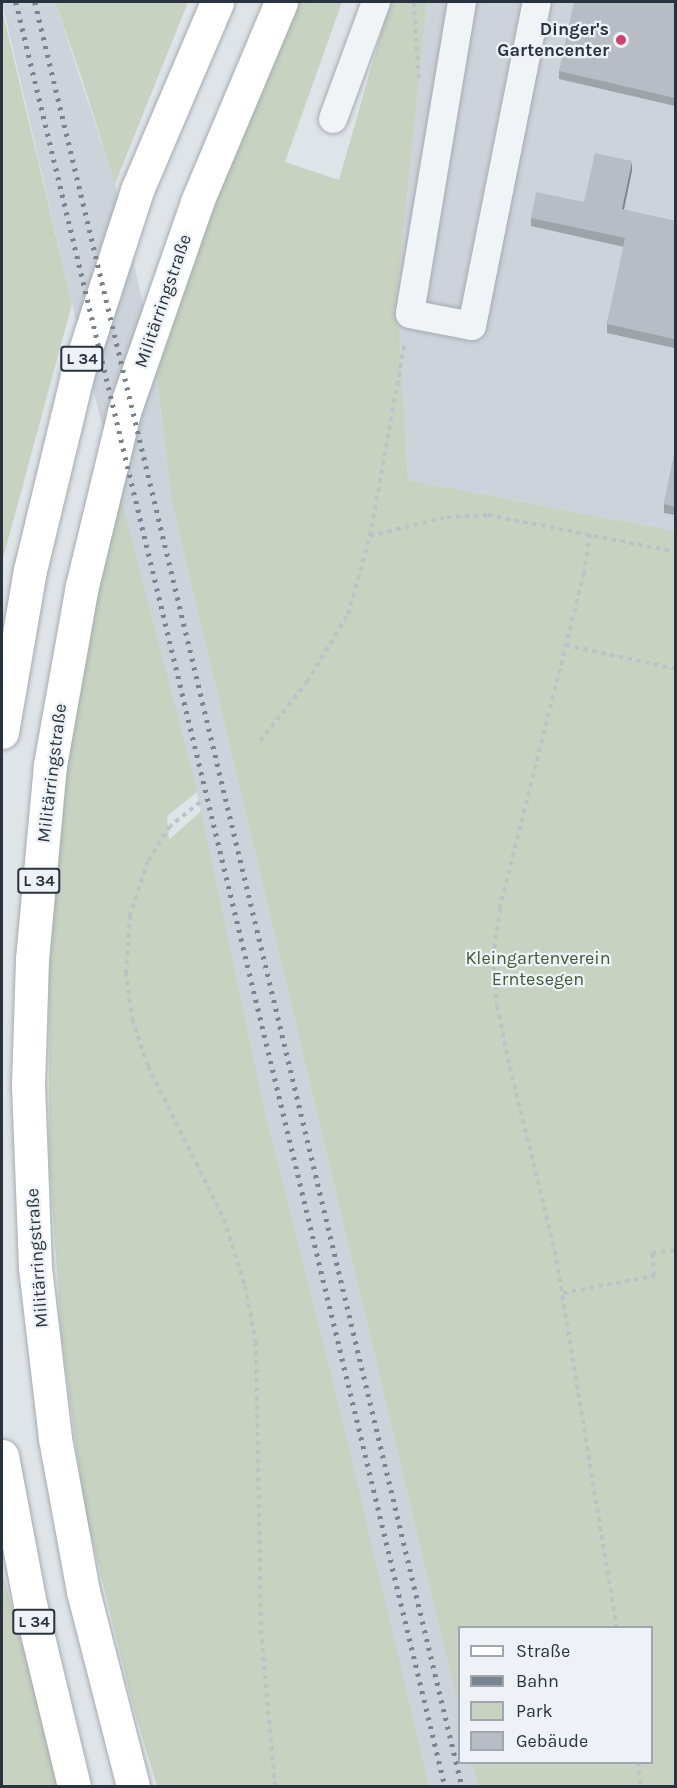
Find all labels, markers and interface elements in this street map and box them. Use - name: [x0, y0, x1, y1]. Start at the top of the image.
- place label: Dinger's Gartencenter: [497, 19, 609, 62]
- marker: Dinger's Gartencenter: [614, 33, 628, 47]
- street label: Militärringstraße: [130, 231, 196, 371]
- road number: L 34: [60, 346, 104, 372]
- street label: Militärringstraße: [33, 702, 71, 844]
- road number: L 34: [16, 868, 62, 894]
- park label: Kleingartenverein Erntesegen: [465, 948, 611, 990]
- street label: Militärringstraße: [21, 1187, 53, 1329]
- road number: L 34: [12, 1609, 57, 1635]
- legend: [458, 1626, 653, 1764]
- text: Straße: [516, 1640, 570, 1662]
- text: Bahn: [516, 1670, 559, 1692]
- text: Park: [516, 1700, 553, 1722]
- text: Gebäude: [516, 1730, 588, 1752]

